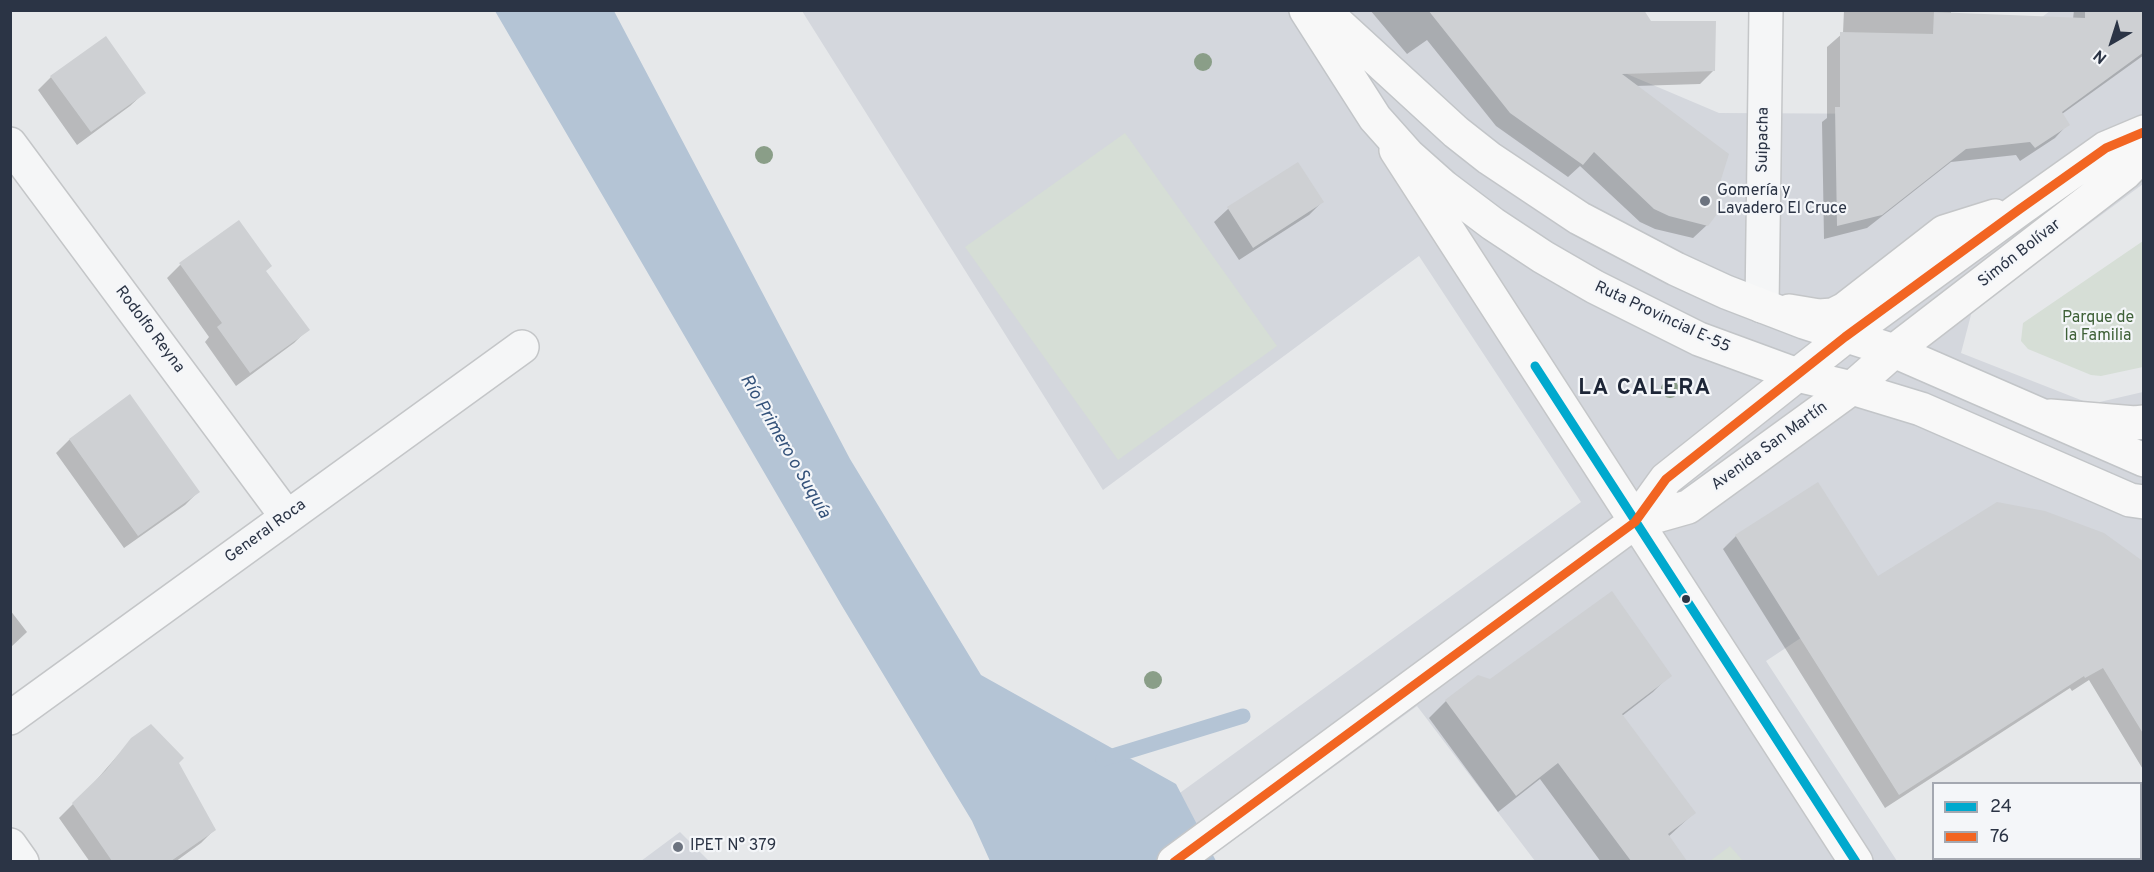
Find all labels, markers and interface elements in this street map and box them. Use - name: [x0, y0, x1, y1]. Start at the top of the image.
- north arrow: [2082, 12, 2142, 72]
- text: N: [2090, 45, 2111, 67]
- street label: Suipacha: [1754, 107, 1774, 173]
- place label: Gomería y Lavadero El Cruce: [1717, 182, 1847, 220]
- marker: Gomería y Lavadero El Cruce: [1698, 194, 1712, 208]
- street label: Simón Bolívar: [1975, 216, 2065, 292]
- street label: Ruta Provincial E-55: [1591, 278, 1733, 358]
- street label: Rodolfo Reyna: [110, 283, 188, 377]
- park label: Parque de la Familia: [2062, 309, 2134, 347]
- water label: Río Primero o Suquía: [734, 371, 834, 523]
- district label: LA CALERA: [1578, 377, 1712, 403]
- street label: Avenida San Martín: [1708, 398, 1832, 496]
- street label: General Roca: [222, 496, 310, 568]
- unlabelled marker: [1680, 593, 1692, 605]
- legend: [1932, 782, 2142, 860]
- text: 24: [1990, 796, 2012, 819]
- text: 76: [1990, 826, 2009, 849]
- place label: IPET N° 379: [690, 837, 776, 857]
- marker: IPET N° 379: [671, 840, 685, 854]

